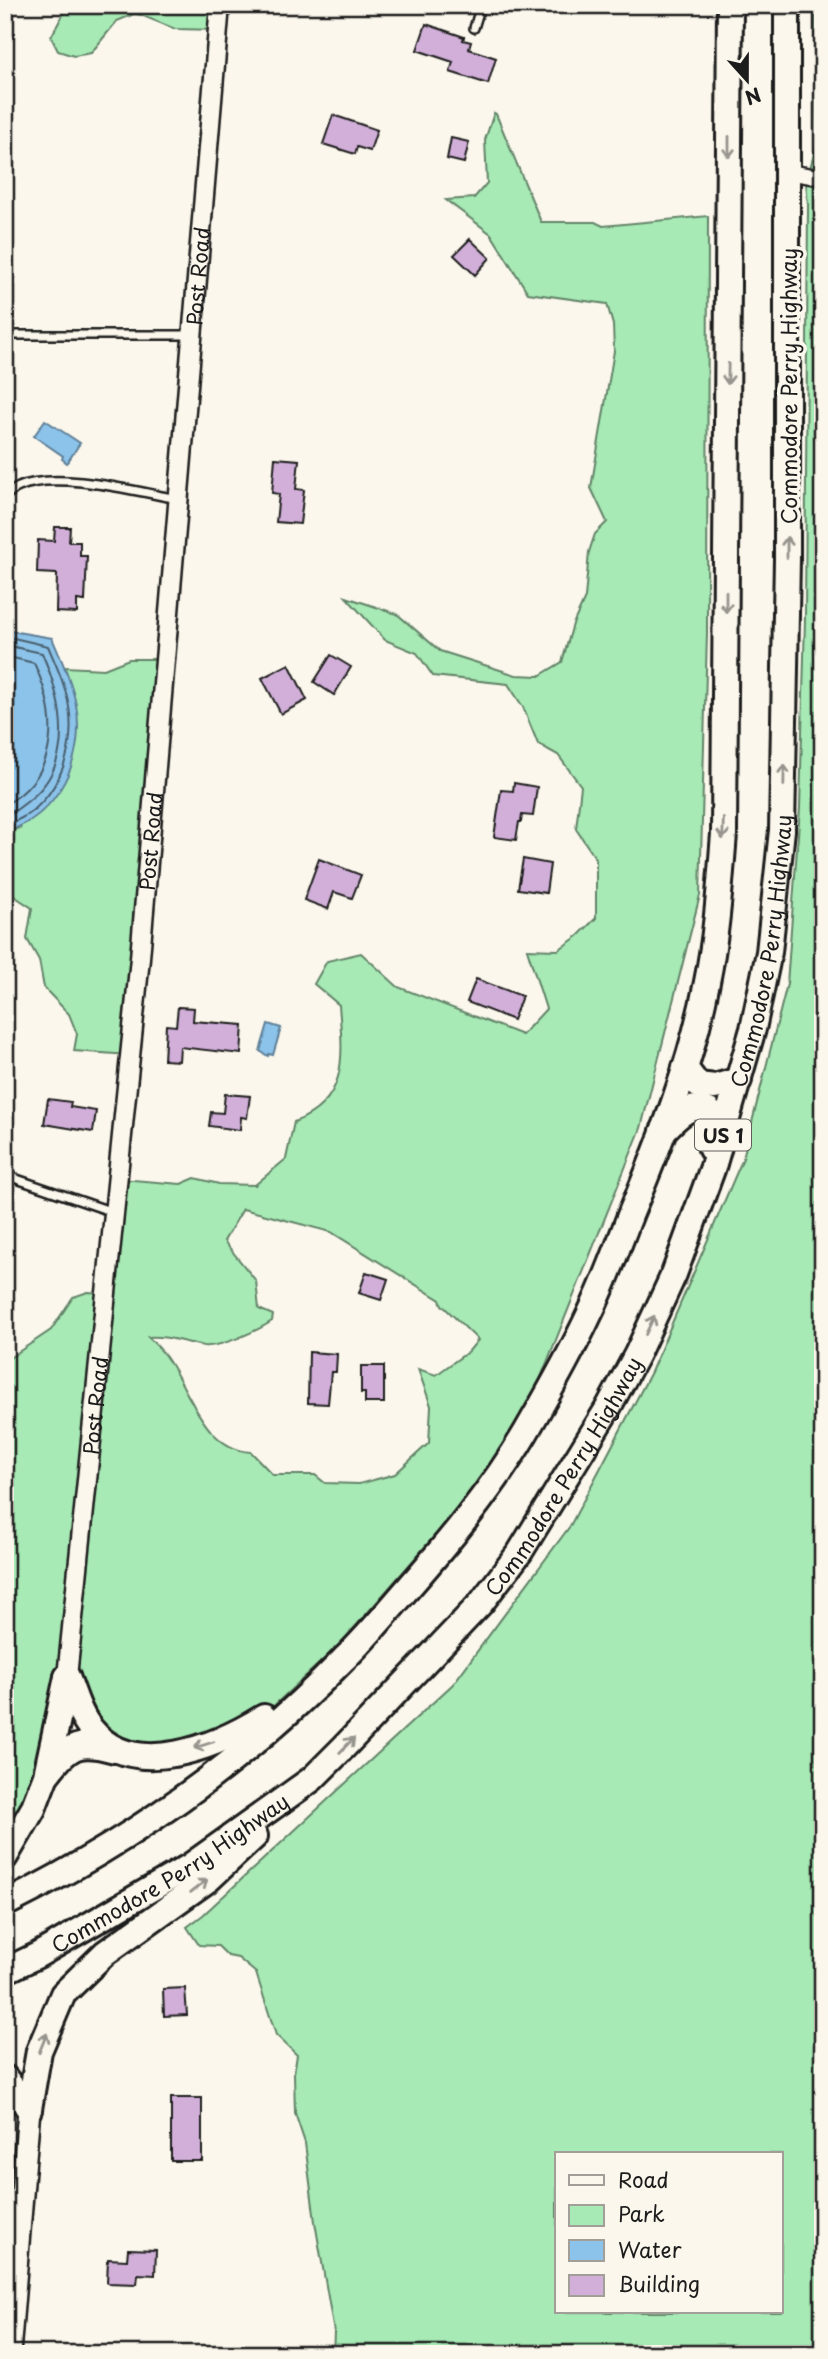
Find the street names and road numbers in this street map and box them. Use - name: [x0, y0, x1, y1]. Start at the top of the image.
- street label: Post Road: [177, 225, 217, 327]
- street label: Commodore Perry Highway: [772, 248, 804, 524]
- street label: Post Road: [130, 791, 170, 892]
- street label: Commodore Perry Highway: [721, 814, 798, 1091]
- road number: US 1: [695, 1120, 751, 1150]
- street label: Commodore Perry Highway: [476, 1351, 649, 1602]
- street label: Post Road: [74, 1355, 115, 1456]
- street label: Commodore Perry Highway: [45, 1785, 295, 1960]

